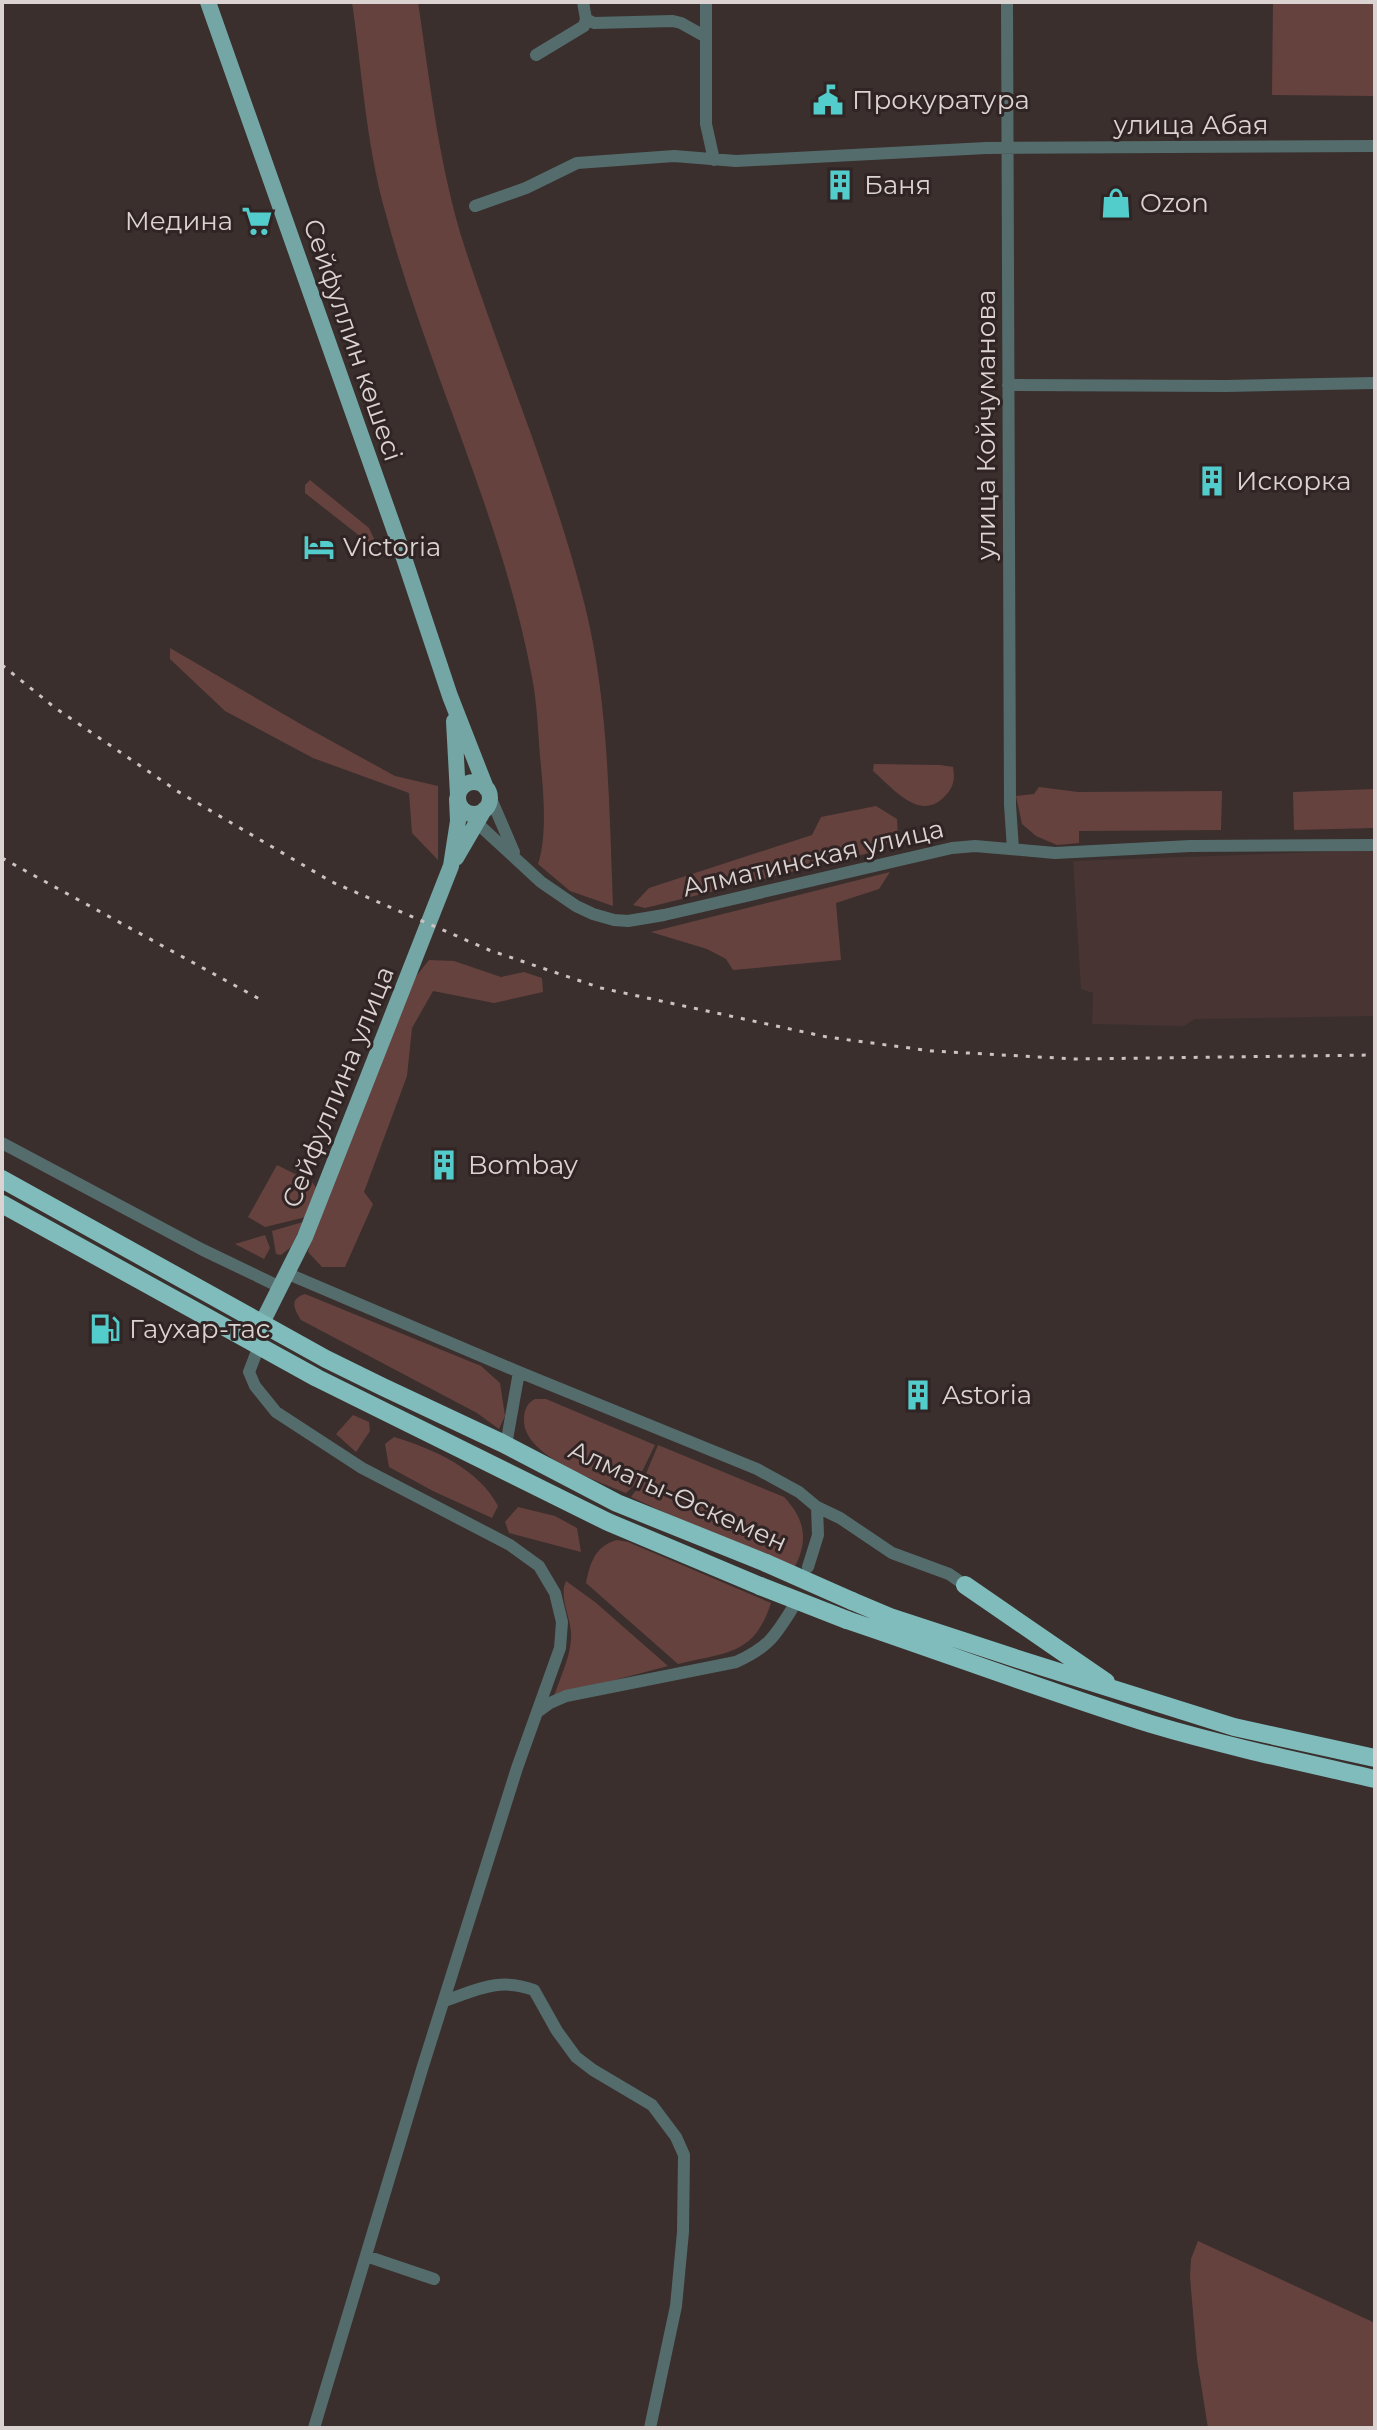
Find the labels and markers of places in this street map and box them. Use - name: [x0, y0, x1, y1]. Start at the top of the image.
- public building icon: Прокуратура: [811, 83, 845, 117]
- place label: Прокуратура: [852, 84, 1030, 116]
- building icon: Баня: [823, 168, 857, 202]
- place label: Баня: [864, 169, 931, 201]
- shop icon: Ozon: [1099, 186, 1133, 220]
- place label: Ozon: [1140, 187, 1209, 219]
- supermarket icon: Медина: [240, 204, 274, 238]
- place label: Медина: [125, 205, 233, 237]
- building icon: Искоркa: [1195, 464, 1229, 498]
- place label: Искоркa: [1236, 465, 1352, 497]
- hotel icon: Victoria: [302, 530, 336, 564]
- place label: Victoria: [343, 531, 441, 563]
- building icon: Bombay: [427, 1148, 461, 1182]
- place label: Bombay: [468, 1149, 579, 1181]
- fuel station icon: Гаухар-тас: [88, 1312, 122, 1346]
- place label: Гаухар-тас: [129, 1313, 270, 1345]
- building icon: Astoria: [901, 1378, 935, 1412]
- place label: Astoria: [942, 1379, 1032, 1411]

